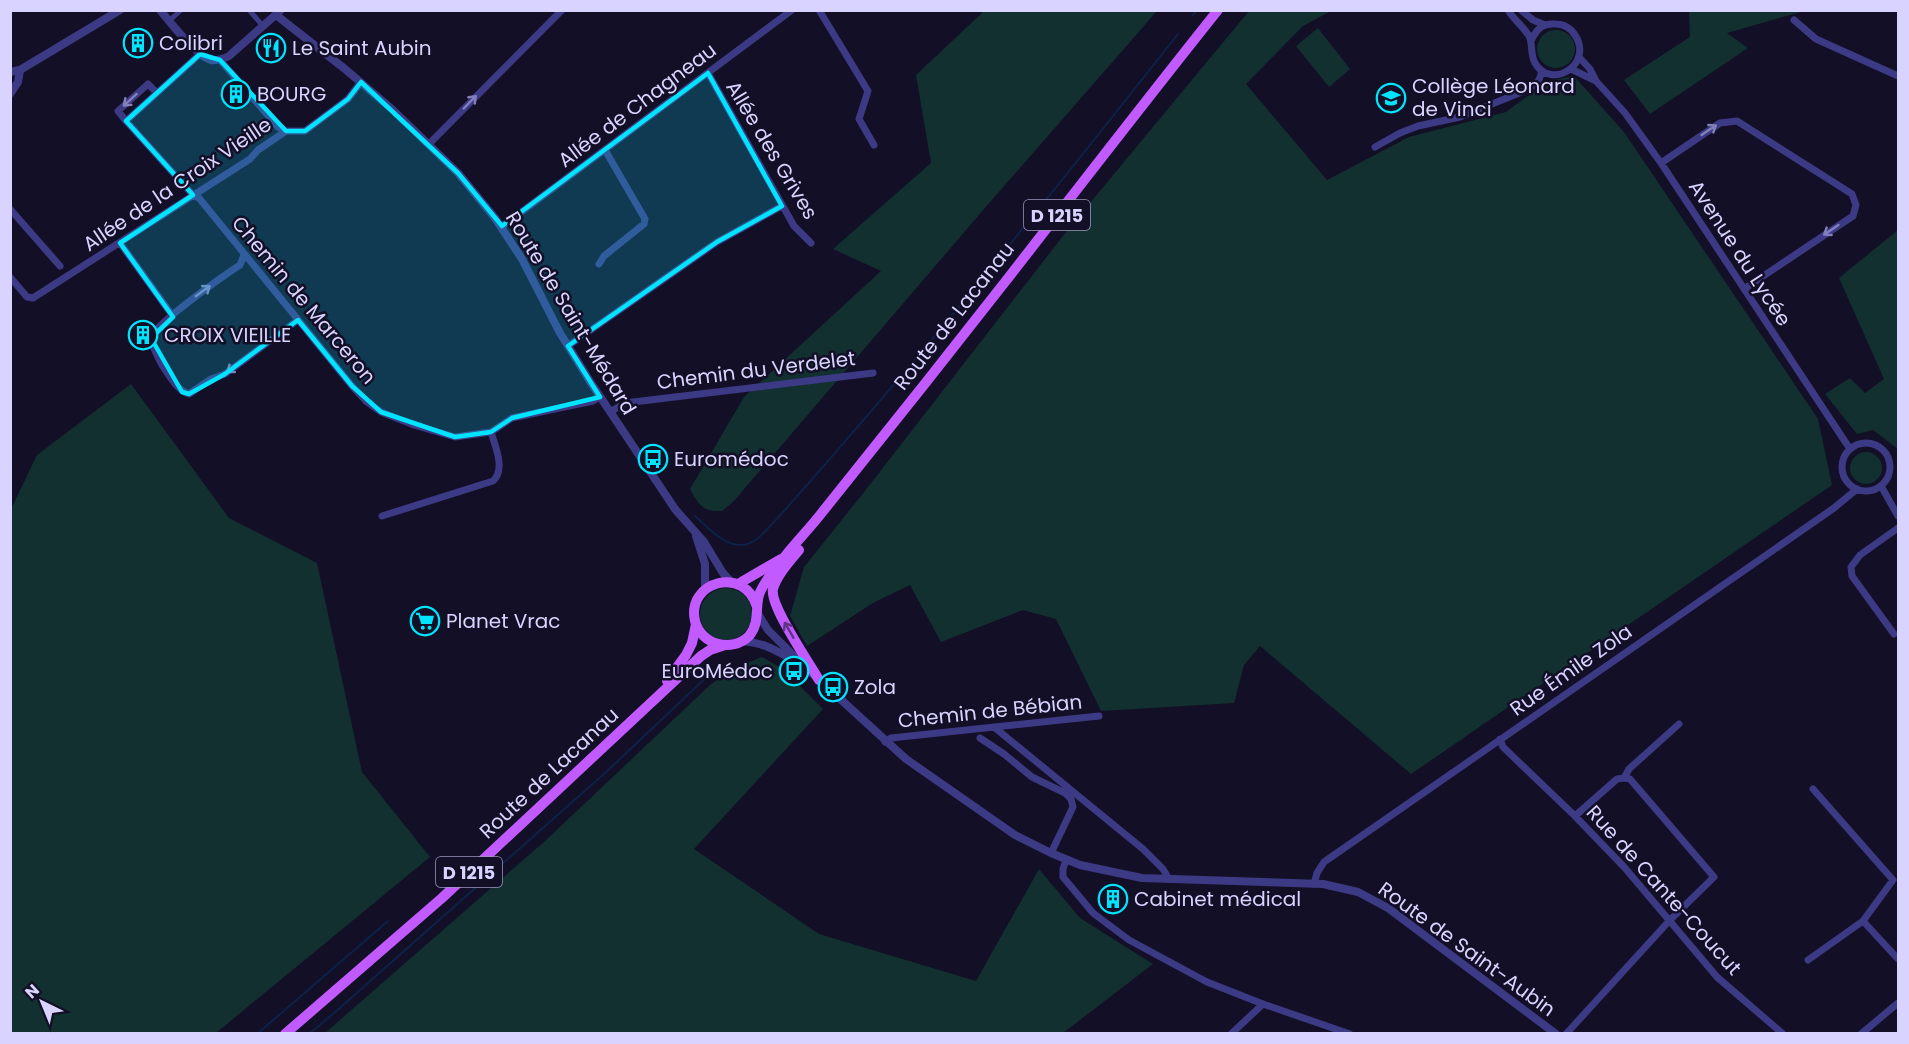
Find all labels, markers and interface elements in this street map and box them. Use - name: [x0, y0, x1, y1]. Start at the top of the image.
- building icon: Colibri: [122, 27, 154, 59]
- place label: Colibri: [159, 29, 223, 57]
- restaurant icon: Le Saint Aubin: [255, 32, 287, 64]
- place label: Le Saint Aubin: [292, 34, 432, 62]
- street label: Allée de Chagneau: [552, 36, 722, 174]
- place label: Collège Léonard de Vinci: [1412, 72, 1575, 123]
- street label: Allée des Grives: [720, 75, 824, 225]
- building icon: BOURG: [220, 78, 252, 110]
- place label: BOURG: [257, 80, 326, 108]
- school or university icon: Collège Léonard de Vinci: [1375, 82, 1407, 114]
- one-way arrow: [123, 93, 138, 107]
- one-way arrow: [463, 95, 477, 110]
- street label: Allée de la Croix Vieille: [77, 110, 277, 258]
- one-way arrow: [1701, 124, 1717, 136]
- street label: Avenue du Lycée: [1682, 175, 1798, 331]
- road number: D 1215: [1024, 200, 1090, 230]
- street label: Route de Saint-Médard: [499, 206, 643, 420]
- street label: Chemin de Marceron: [225, 210, 383, 390]
- one-way arrow: [1824, 224, 1840, 236]
- street label: Route de Lacanau: [887, 236, 1021, 396]
- one-way arrow: [195, 285, 211, 297]
- building icon: CROIX VIEILLE: [127, 319, 159, 351]
- place label: CROIX VIEILLE: [164, 321, 291, 349]
- street label: Chemin du Verdelet: [655, 344, 857, 396]
- one-way arrow: [226, 361, 242, 373]
- bus stop icon: Euromédoc: [637, 443, 669, 475]
- place label: Euromédoc: [674, 445, 789, 473]
- supermarket icon: Planet Vrac: [409, 605, 441, 637]
- place label: Planet Vrac: [446, 607, 560, 635]
- street label: Rue Émile Zola: [1504, 617, 1638, 723]
- one-way arrow: [783, 622, 795, 639]
- bus stop icon: EuroMédoc: [778, 655, 810, 687]
- place label: EuroMédoc: [662, 657, 773, 685]
- bus stop icon: Zola: [817, 671, 849, 703]
- place label: Zola: [854, 673, 896, 701]
- street label: Chemin de Bébian: [897, 687, 1083, 735]
- street label: Route de Lacanau: [473, 701, 625, 845]
- street label: Rue de Cante-Coucut: [1580, 799, 1748, 981]
- road number: D 1215: [436, 857, 502, 887]
- street label: Route de Saint-Aubin: [1373, 875, 1561, 1023]
- building icon: Cabinet médical: [1097, 883, 1129, 915]
- place label: Cabinet médical: [1134, 885, 1301, 913]
- north arrow: [12, 972, 72, 1032]
- text: N: [20, 979, 44, 1004]

